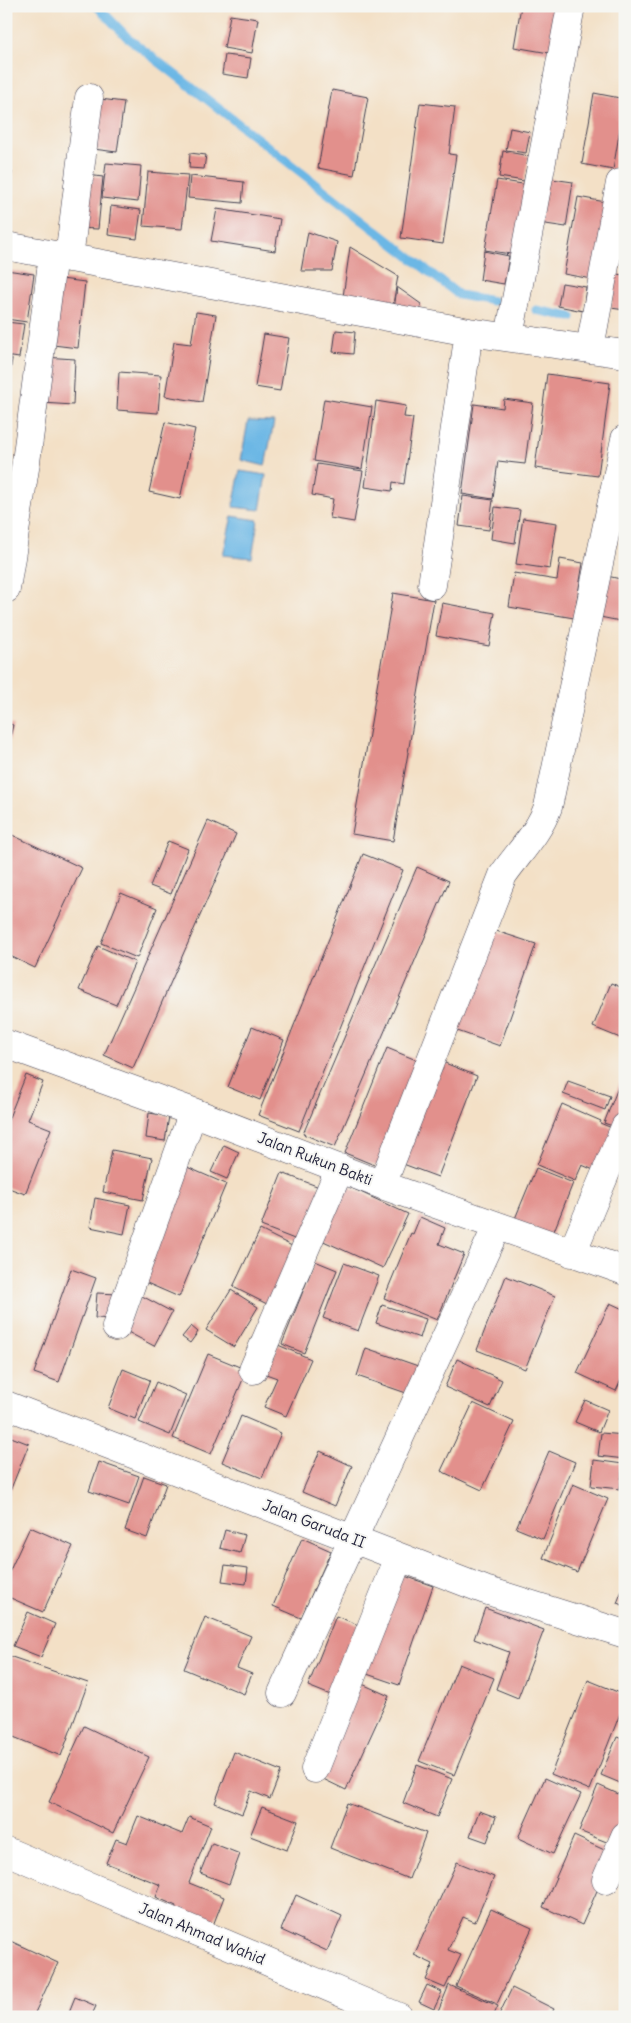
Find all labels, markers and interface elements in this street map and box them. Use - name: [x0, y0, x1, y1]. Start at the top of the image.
- street label: Jalan Rukun Bakti: [255, 1128, 375, 1189]
- street label: Jalan Garuda II: [260, 1495, 368, 1552]
- street label: Jalan Ahmad Wahid: [136, 1898, 268, 1969]

